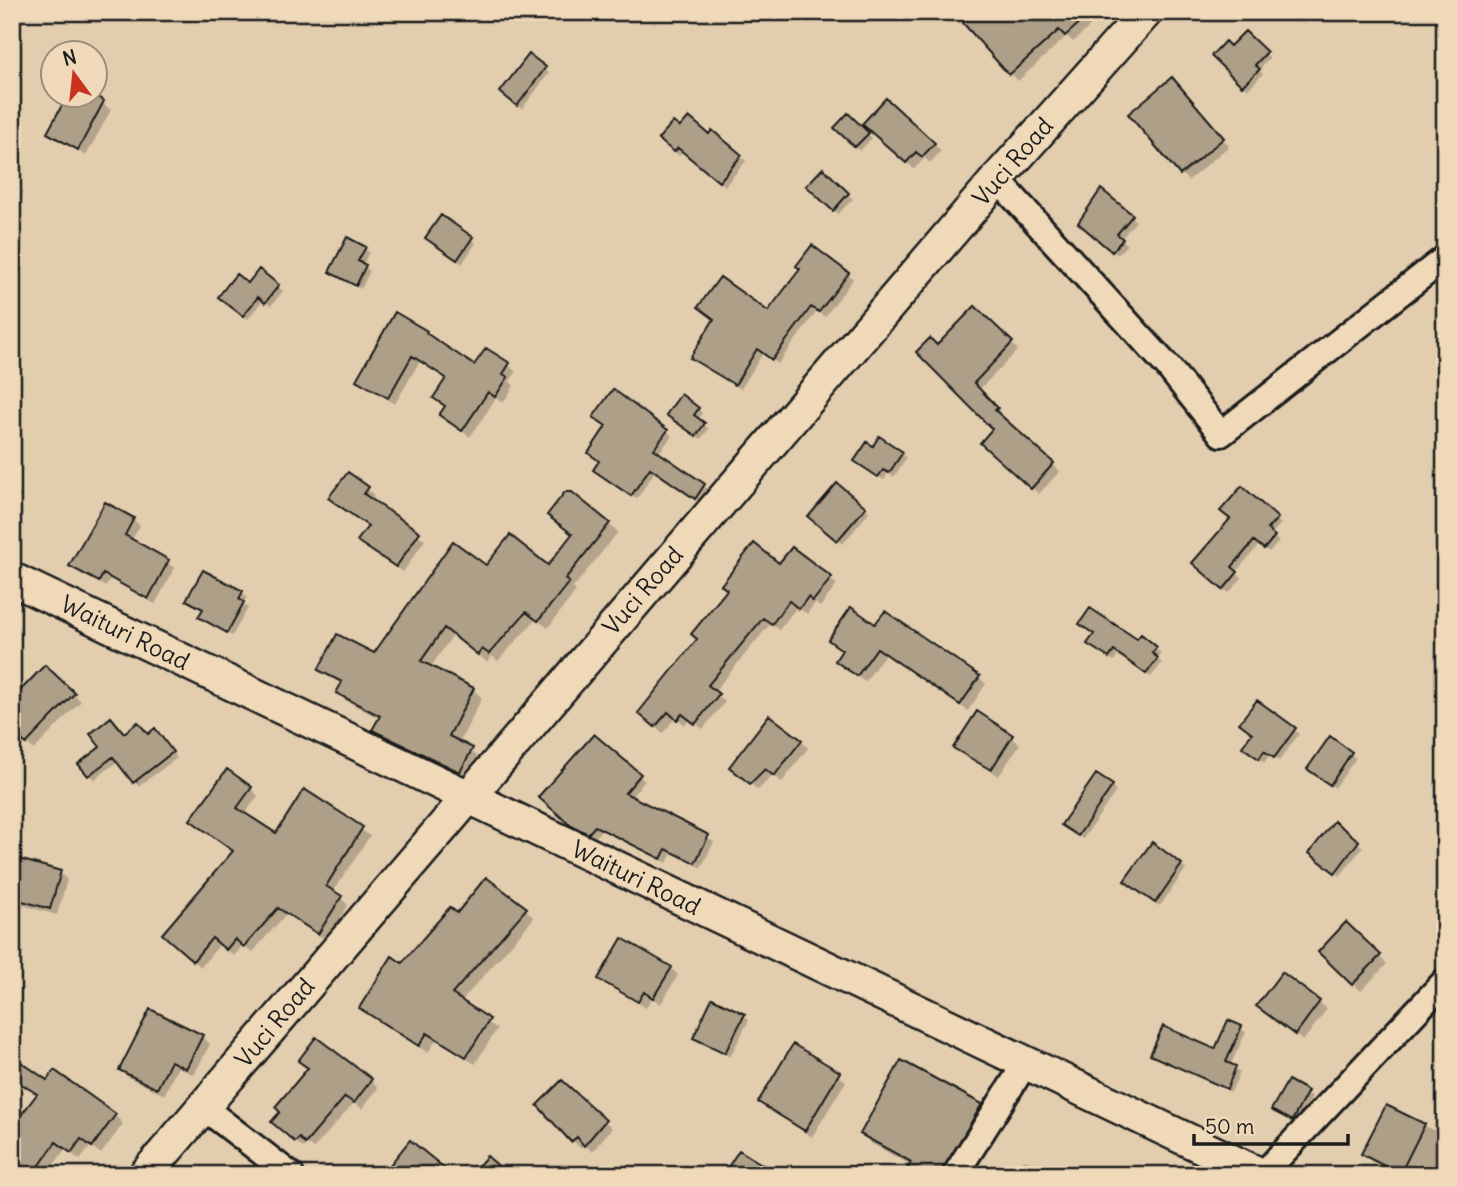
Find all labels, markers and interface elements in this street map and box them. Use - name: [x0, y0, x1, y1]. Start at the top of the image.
- north arrow: [38, 38, 108, 108]
- text: N: [60, 44, 79, 71]
- street label: Vuci Road: [966, 111, 1059, 212]
- street label: Vuci Road: [596, 540, 689, 641]
- street label: Waituri Road: [56, 588, 195, 676]
- street label: Waituri Road: [567, 833, 706, 921]
- street label: Vuci Road: [228, 971, 320, 1073]
- scale bar: [1194, 1103, 1348, 1147]
- text: 50 m: [1205, 1113, 1254, 1140]

